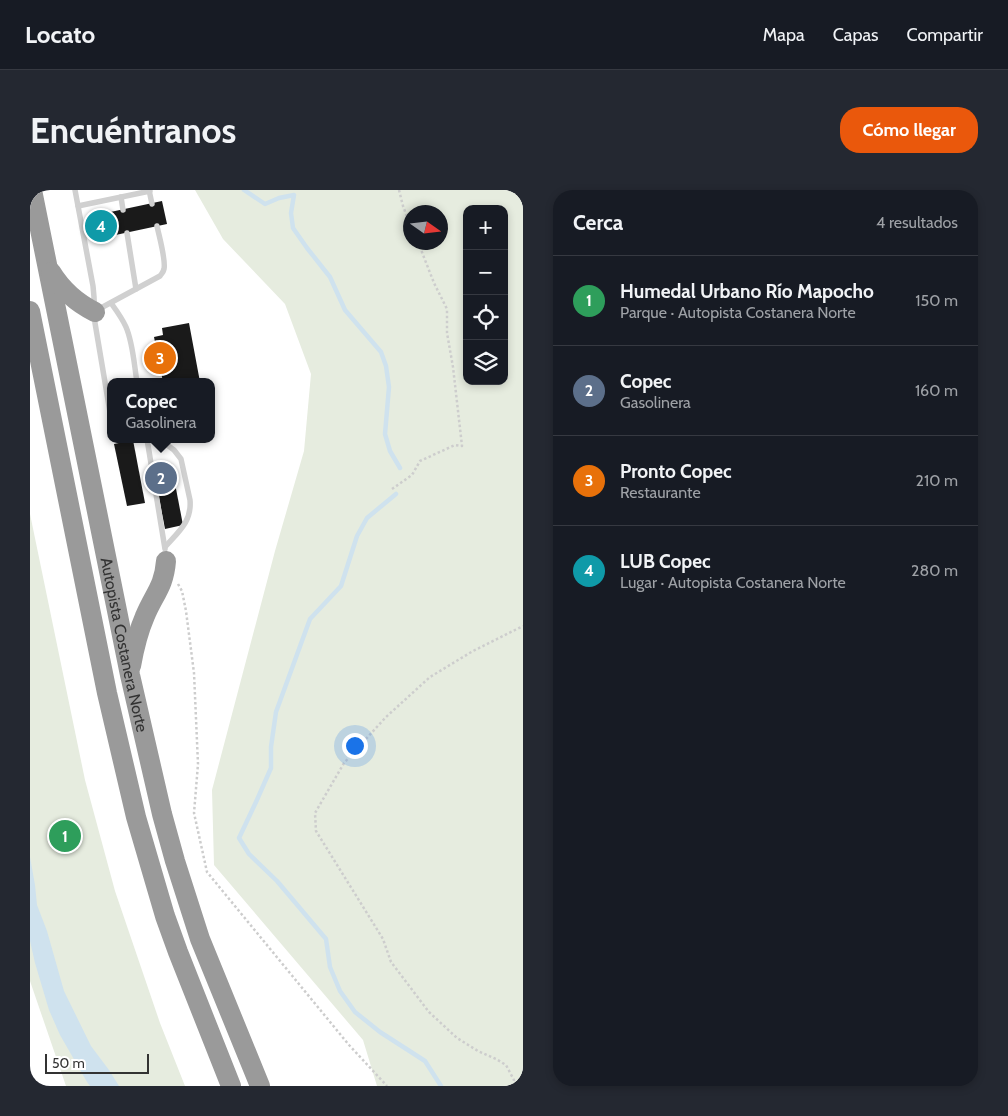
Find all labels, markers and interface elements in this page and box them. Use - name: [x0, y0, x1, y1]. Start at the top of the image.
- text: Locato: [25, 20, 95, 49]
- text: Mapa: [763, 24, 805, 46]
- text: Capas: [833, 24, 879, 46]
- text: Compartir: [907, 24, 983, 46]
- button: Cómo llegar: [840, 107, 978, 153]
- text: Encuéntranos: [30, 109, 236, 152]
- north arrow: [403, 205, 448, 250]
- map controls: [463, 205, 508, 385]
- button: +: [463, 205, 508, 250]
- pin: 4: [85, 207, 117, 245]
- text: Cerca: [573, 210, 623, 235]
- text: 4 resultados: [876, 213, 958, 232]
- button: −: [463, 250, 508, 295]
- text: Humedal Urbano Río Mapocho: [620, 280, 874, 303]
- text: 1: [586, 291, 592, 310]
- text: 150 m: [915, 291, 958, 310]
- button: locate: [463, 295, 508, 340]
- text: Parque · Autopista Costanera Norte: [620, 303, 856, 322]
- pin: 3: [144, 339, 176, 377]
- button: layers: [463, 340, 508, 385]
- text: Copec: [620, 370, 672, 393]
- popup: [107, 378, 215, 443]
- text: 2: [585, 381, 593, 400]
- text: 160 m: [915, 381, 958, 400]
- text: Copec: [126, 390, 177, 413]
- text: Gasolinera: [620, 393, 691, 412]
- text: Gasolinera: [126, 413, 196, 432]
- pin: 2: [145, 459, 177, 497]
- text: Pronto Copec: [620, 460, 732, 483]
- text: 3: [585, 471, 593, 490]
- text: 210 m: [916, 471, 958, 490]
- text: Restaurante: [620, 483, 701, 502]
- text: LUB Copec: [620, 550, 711, 573]
- street label: Autopista Costanera Norte: [97, 556, 152, 734]
- text: 4: [584, 561, 594, 580]
- text: 280 m: [911, 561, 958, 580]
- text: Lugar · Autopista Costanera Norte: [620, 573, 846, 592]
- your location: [342, 733, 368, 759]
- pin: 1: [49, 817, 81, 855]
- scale bar: [45, 1051, 149, 1074]
- text: 50 m: [52, 1054, 85, 1072]

